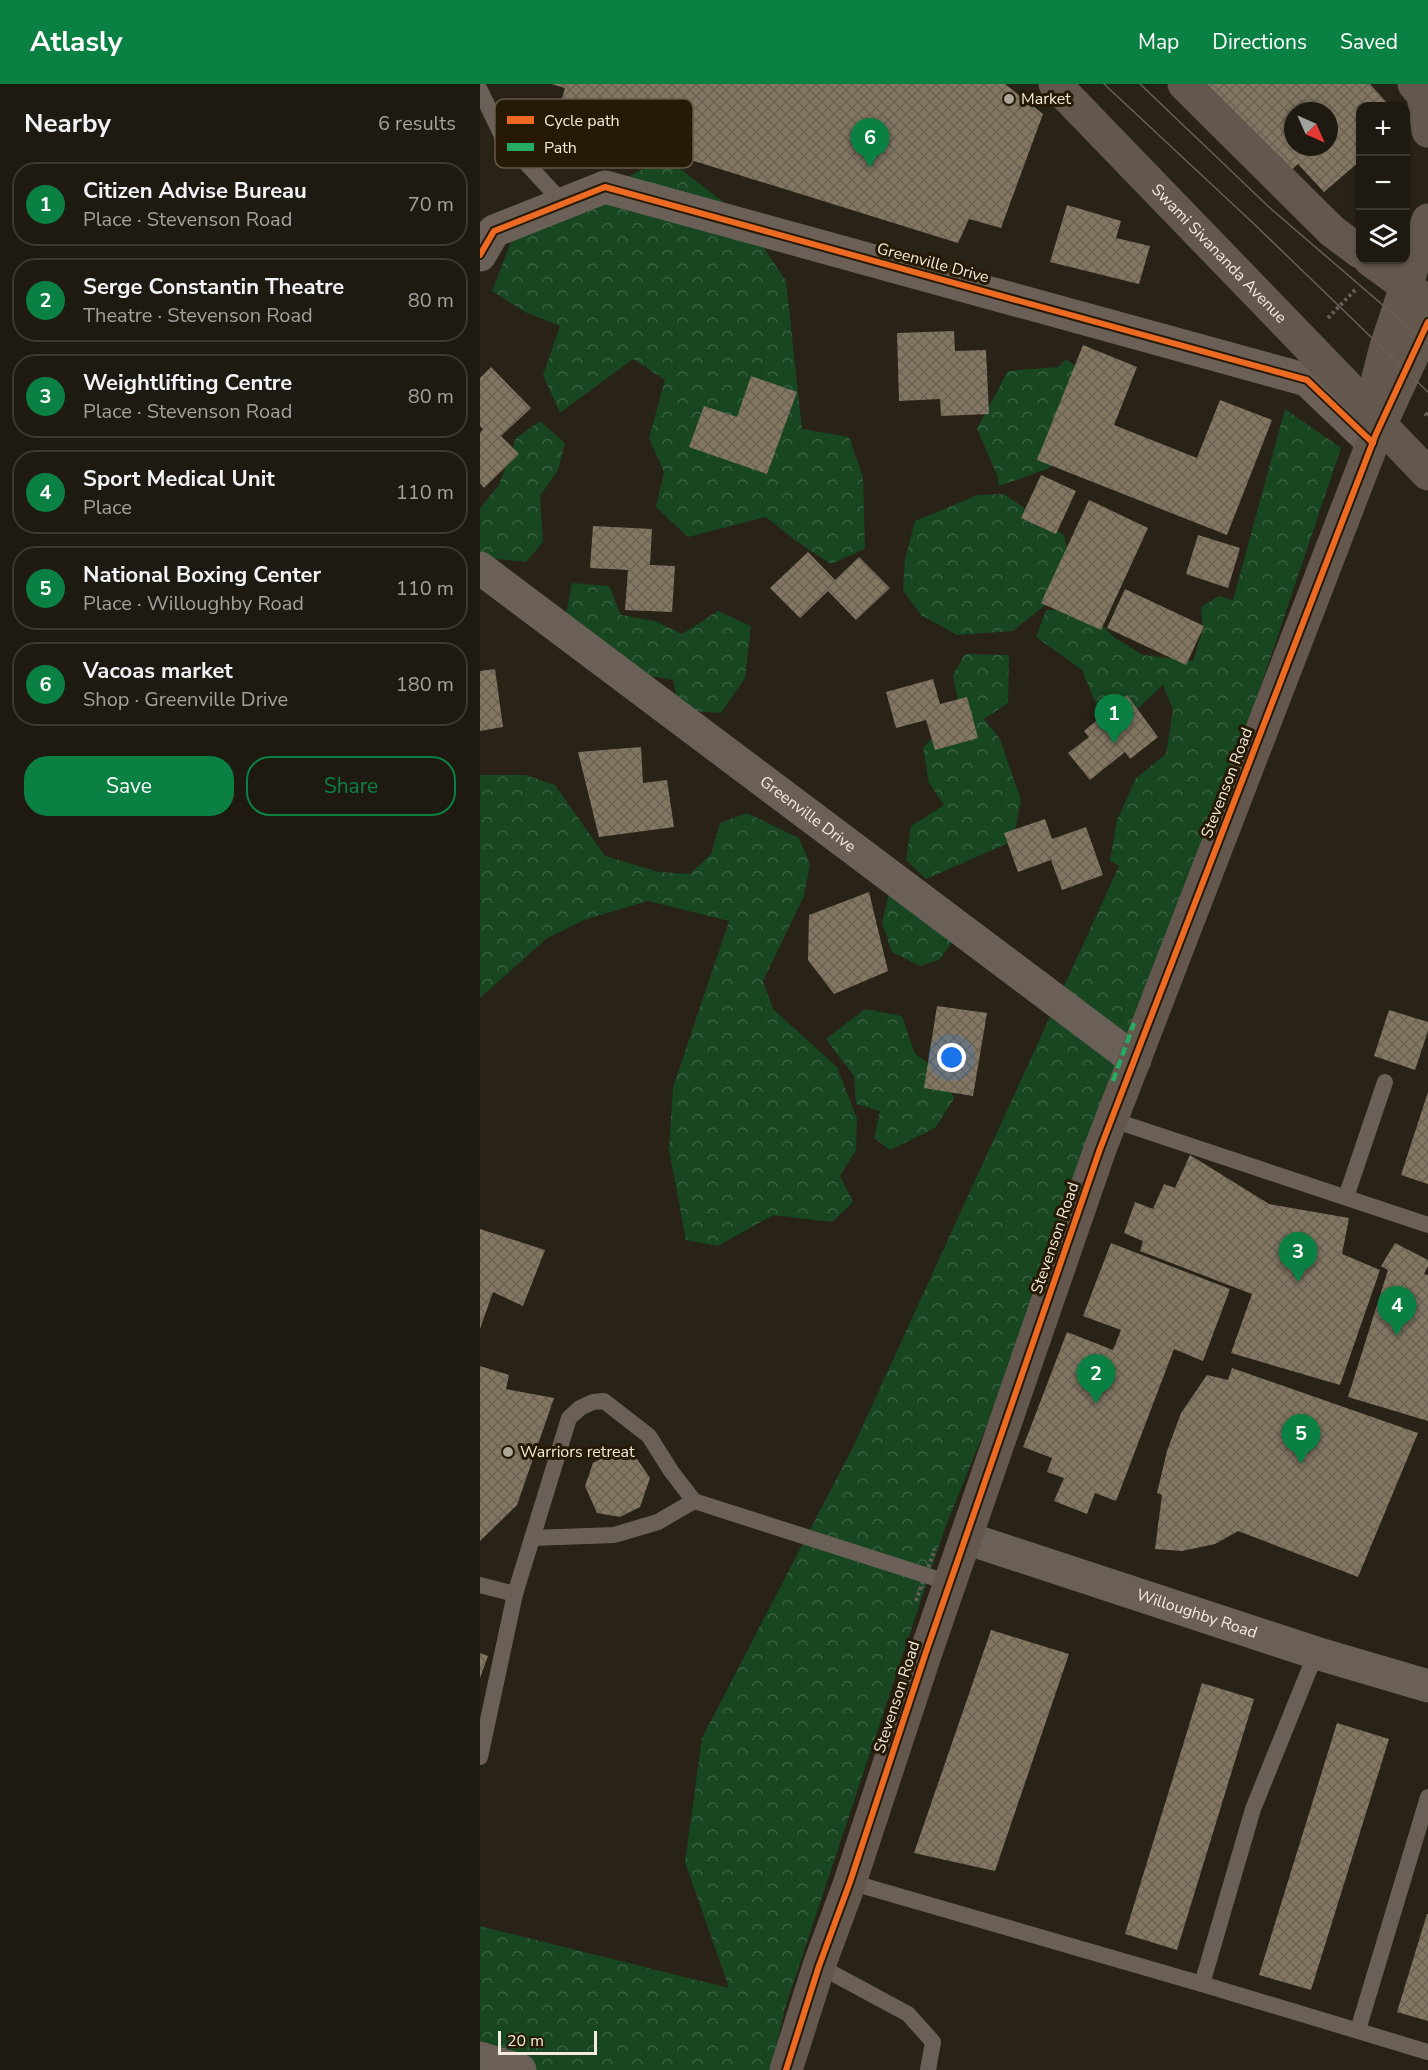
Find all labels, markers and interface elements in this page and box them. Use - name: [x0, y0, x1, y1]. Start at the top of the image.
- text: Atlasly: [30, 23, 122, 61]
- text: Map: [1138, 28, 1179, 56]
- text: Directions: [1212, 28, 1307, 56]
- text: Saved: [1340, 28, 1398, 56]
- place label: Market: [1021, 88, 1071, 110]
- marker: Market: [1002, 92, 1016, 106]
- legend: [495, 99, 693, 168]
- north arrow: [1284, 102, 1338, 156]
- map controls: [1356, 102, 1410, 264]
- button: +: [1356, 102, 1410, 156]
- text: Nearby: [24, 106, 111, 141]
- text: 6 results: [378, 110, 456, 137]
- text: Cycle path: [544, 110, 620, 132]
- pin: 6: [850, 118, 890, 168]
- text: Path: [544, 137, 577, 159]
- button: −: [1356, 156, 1410, 210]
- text: Citizen Advise Bureau: [83, 176, 307, 206]
- street label: Swami Sivananda Avenue: [1146, 179, 1292, 328]
- text: 1: [40, 191, 52, 218]
- text: 70 m: [408, 191, 454, 218]
- text: Place · Stevenson Road: [83, 206, 292, 233]
- button: layers: [1356, 210, 1410, 264]
- street label: Greenville Drive: [875, 237, 991, 289]
- text: Serge Constantin Theatre: [83, 272, 344, 302]
- text: 2: [40, 287, 52, 314]
- text: 80 m: [408, 287, 454, 314]
- text: Theatre · Stevenson Road: [83, 302, 313, 329]
- text: Weightlifting Centre: [83, 368, 292, 398]
- text: 3: [40, 383, 52, 410]
- text: 80 m: [408, 383, 454, 410]
- text: Place · Stevenson Road: [83, 398, 292, 425]
- text: Sport Medical Unit: [83, 464, 275, 494]
- text: 4: [40, 479, 52, 506]
- text: 110 m: [396, 479, 454, 506]
- text: Place: [83, 494, 132, 521]
- text: National Boxing Center: [83, 560, 321, 590]
- text: 5: [40, 575, 52, 602]
- text: 110 m: [396, 575, 454, 602]
- text: Place · Willoughby Road: [83, 590, 304, 617]
- text: Vacoas market: [83, 656, 233, 686]
- text: 6: [40, 671, 52, 698]
- text: 180 m: [396, 671, 454, 698]
- text: Shop · Greenville Drive: [83, 686, 288, 713]
- pin: 1: [1094, 694, 1134, 744]
- street label: Stevenson Road: [1196, 725, 1258, 841]
- button: Save: [24, 756, 234, 816]
- button: Share: [246, 756, 456, 816]
- street label: Greenville Drive: [755, 771, 861, 858]
- your location: [937, 1043, 966, 1072]
- street label: Stevenson Road: [1026, 1179, 1084, 1297]
- pin: 3: [1278, 1232, 1318, 1282]
- pin: 4: [1378, 1286, 1416, 1336]
- pin: 2: [1076, 1354, 1116, 1404]
- pin: 5: [1282, 1414, 1320, 1464]
- place label: Warriors retreat: [520, 1441, 635, 1463]
- marker: Warriors retreat: [501, 1445, 515, 1459]
- street label: Willoughby Road: [1134, 1584, 1260, 1644]
- street label: Stevenson Road: [869, 1638, 925, 1756]
- scale bar: [498, 2028, 597, 2056]
- text: 20 m: [507, 2030, 544, 2052]

